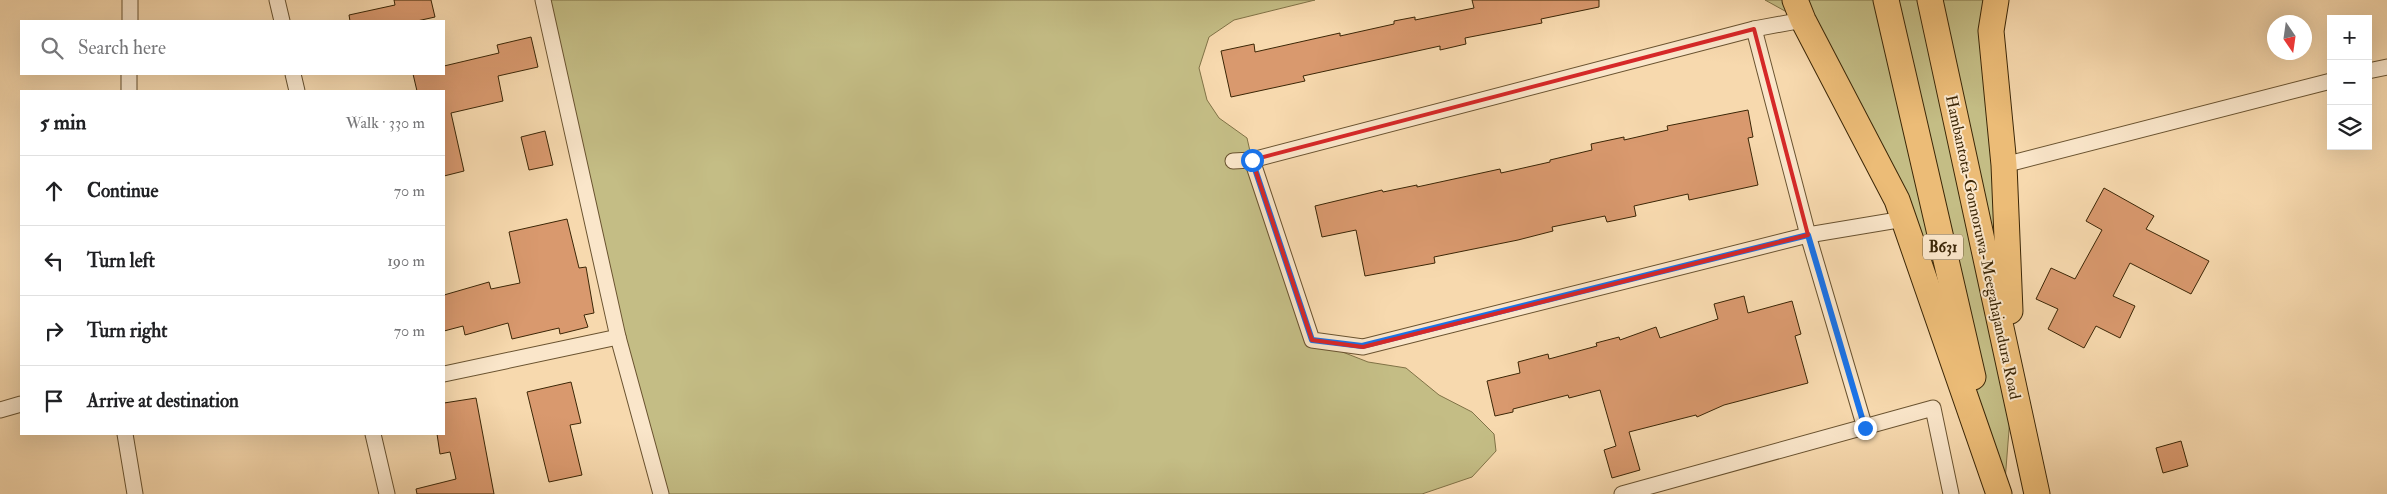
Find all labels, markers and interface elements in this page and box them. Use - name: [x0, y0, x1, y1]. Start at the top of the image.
- north arrow: [2267, 15, 2312, 60]
- map controls: [2327, 15, 2372, 150]
- button: +: [2327, 15, 2372, 60]
- search box: [20, 20, 445, 75]
- icon: search: [38, 34, 66, 62]
- text: Search here: [78, 36, 166, 60]
- button: −: [2327, 60, 2372, 105]
- street label: Hambantota-Gonnoruwa-Meegahajandura Road: [1941, 93, 2025, 401]
- button: layers: [2327, 105, 2372, 150]
- text: 5 min: [40, 109, 86, 136]
- text: Walk · 330 m: [346, 113, 425, 133]
- route start: [1241, 149, 1264, 172]
- icon: ahead: [40, 177, 68, 205]
- text: Continue: [87, 179, 158, 203]
- text: 70 m: [394, 181, 425, 201]
- road number: B631: [1923, 234, 1963, 260]
- icon: left: [40, 247, 68, 275]
- text: Turn left: [87, 249, 155, 273]
- text: 190 m: [387, 251, 425, 271]
- icon: right: [40, 317, 68, 345]
- text: Turn right: [87, 319, 167, 343]
- text: 70 m: [394, 321, 425, 341]
- icon: arrive: [40, 387, 68, 415]
- text: Arrive at destination: [87, 389, 239, 413]
- route end: [1854, 417, 1877, 440]

